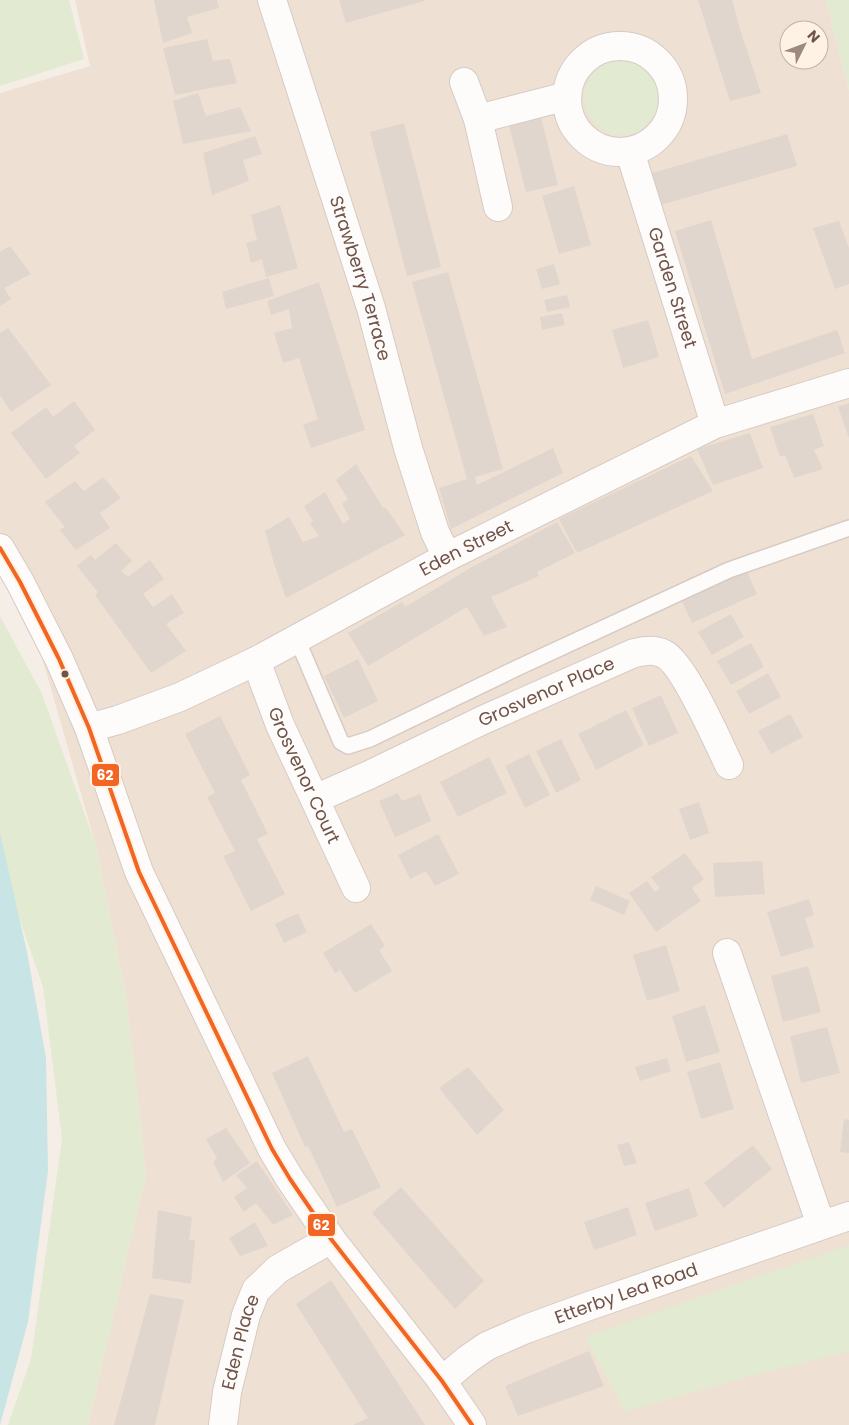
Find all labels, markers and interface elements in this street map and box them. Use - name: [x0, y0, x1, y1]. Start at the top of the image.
- north arrow: [779, 20, 829, 70]
- text: N: [803, 26, 825, 47]
- street label: Strawberry Terrace: [324, 193, 397, 363]
- street label: Garden Street: [642, 224, 703, 351]
- street label: Eden Street: [415, 513, 517, 582]
- street label: Grosvenor Place: [474, 650, 618, 733]
- unlabelled marker: [60, 669, 70, 679]
- street label: Grosvenor Court: [262, 703, 347, 847]
- line badge: 62: [91, 763, 120, 787]
- text: 62: [97, 765, 113, 785]
- line badge: 62: [307, 1213, 336, 1237]
- text: 62: [313, 1215, 329, 1235]
- street label: Etterby Lea Road: [551, 1256, 701, 1330]
- street label: Eden Place: [215, 1290, 265, 1392]

